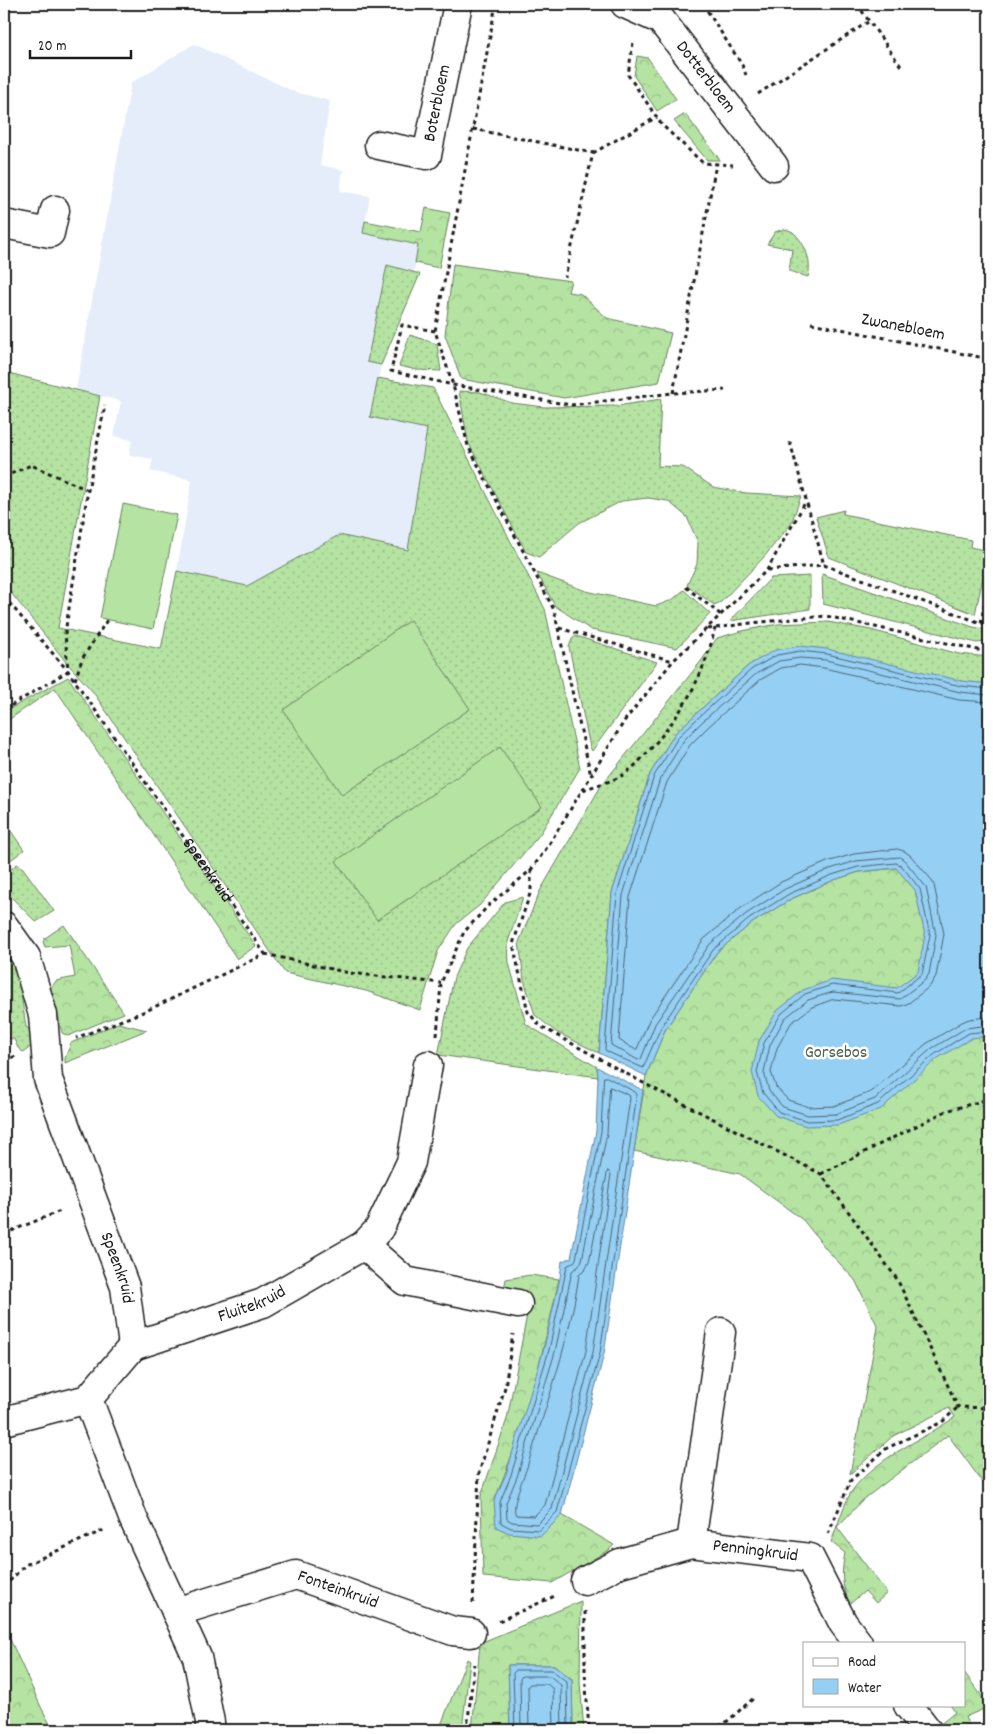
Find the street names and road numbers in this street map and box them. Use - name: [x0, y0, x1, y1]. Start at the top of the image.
- street label: Dotterbloem: [669, 36, 742, 119]
- street label: Boterbloem: [418, 62, 458, 144]
- street label: Zwanebloem: [859, 308, 947, 348]
- street label: Speenkruid: [176, 833, 238, 908]
- street label: Speenkruid: [93, 1229, 140, 1305]
- street label: Fluitekruid: [215, 1280, 291, 1330]
- street label: Penningkruid: [711, 1533, 800, 1569]
- street label: Fonteinkruid: [294, 1564, 382, 1616]

